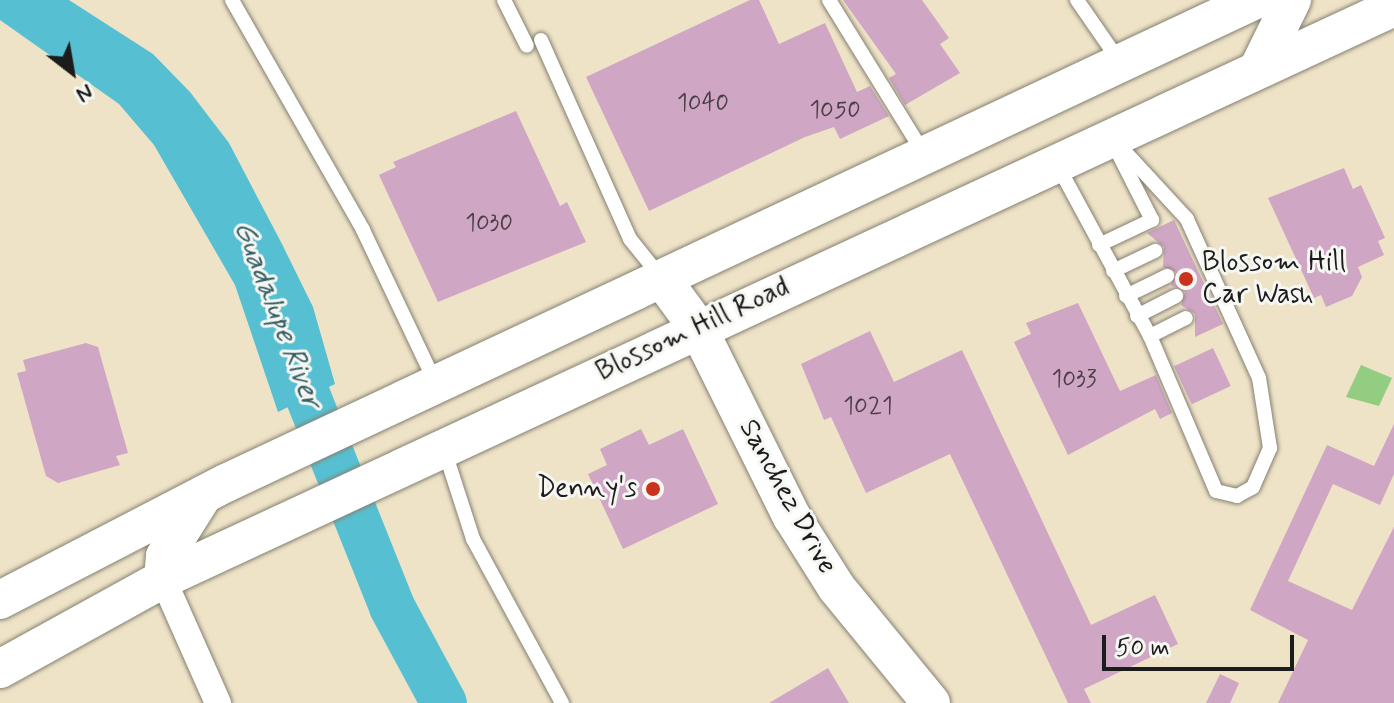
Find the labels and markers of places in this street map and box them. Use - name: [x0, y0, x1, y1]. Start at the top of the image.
- place label: Blossom Hill Car Wash: [1202, 246, 1345, 312]
- marker: Blossom Hill Car Wash: [1177, 270, 1195, 288]
- place label: Denny's: [537, 472, 637, 506]
- marker: Denny's: [644, 480, 662, 498]

